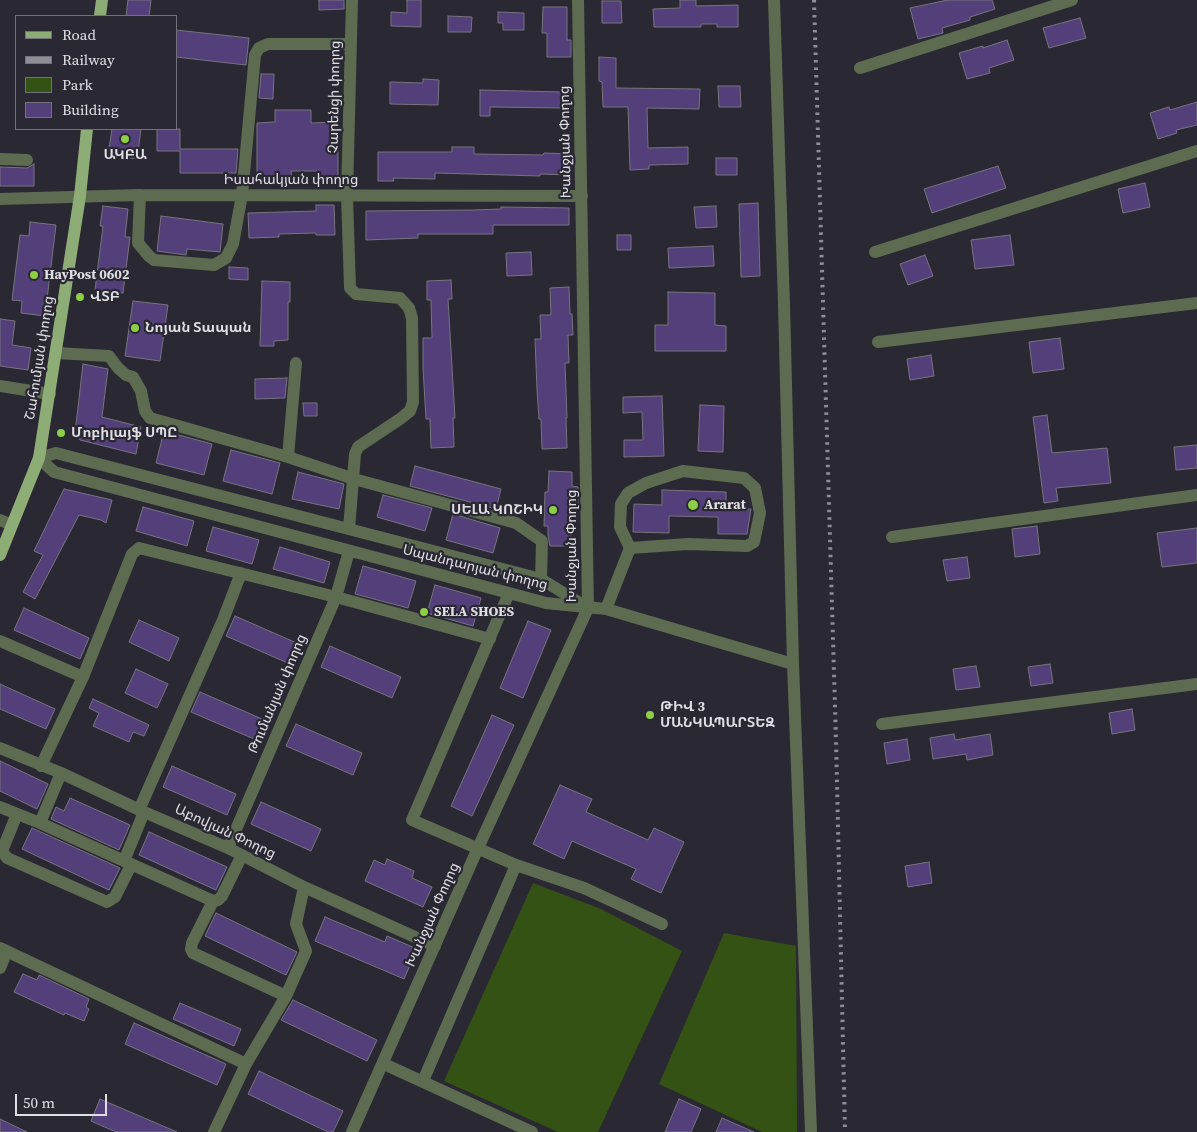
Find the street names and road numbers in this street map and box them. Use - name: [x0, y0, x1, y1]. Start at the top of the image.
- street label: Չարենցի փողոց: [326, 40, 344, 154]
- street label: Խանջյան Փողոց: [557, 86, 575, 198]
- street label: Իսահակյան փողոց: [224, 172, 358, 188]
- street label: Շահումյան փողոց: [22, 295, 58, 421]
- street label: Խանջյան Փողոց: [564, 490, 580, 602]
- street label: Սպանդարյան փողոց: [401, 542, 549, 594]
- street label: Թումանյան փողոց: [245, 632, 311, 756]
- street label: Աբովյան Փողոց: [172, 801, 278, 863]
- street label: Խանջյան Փողոց: [402, 860, 464, 970]

